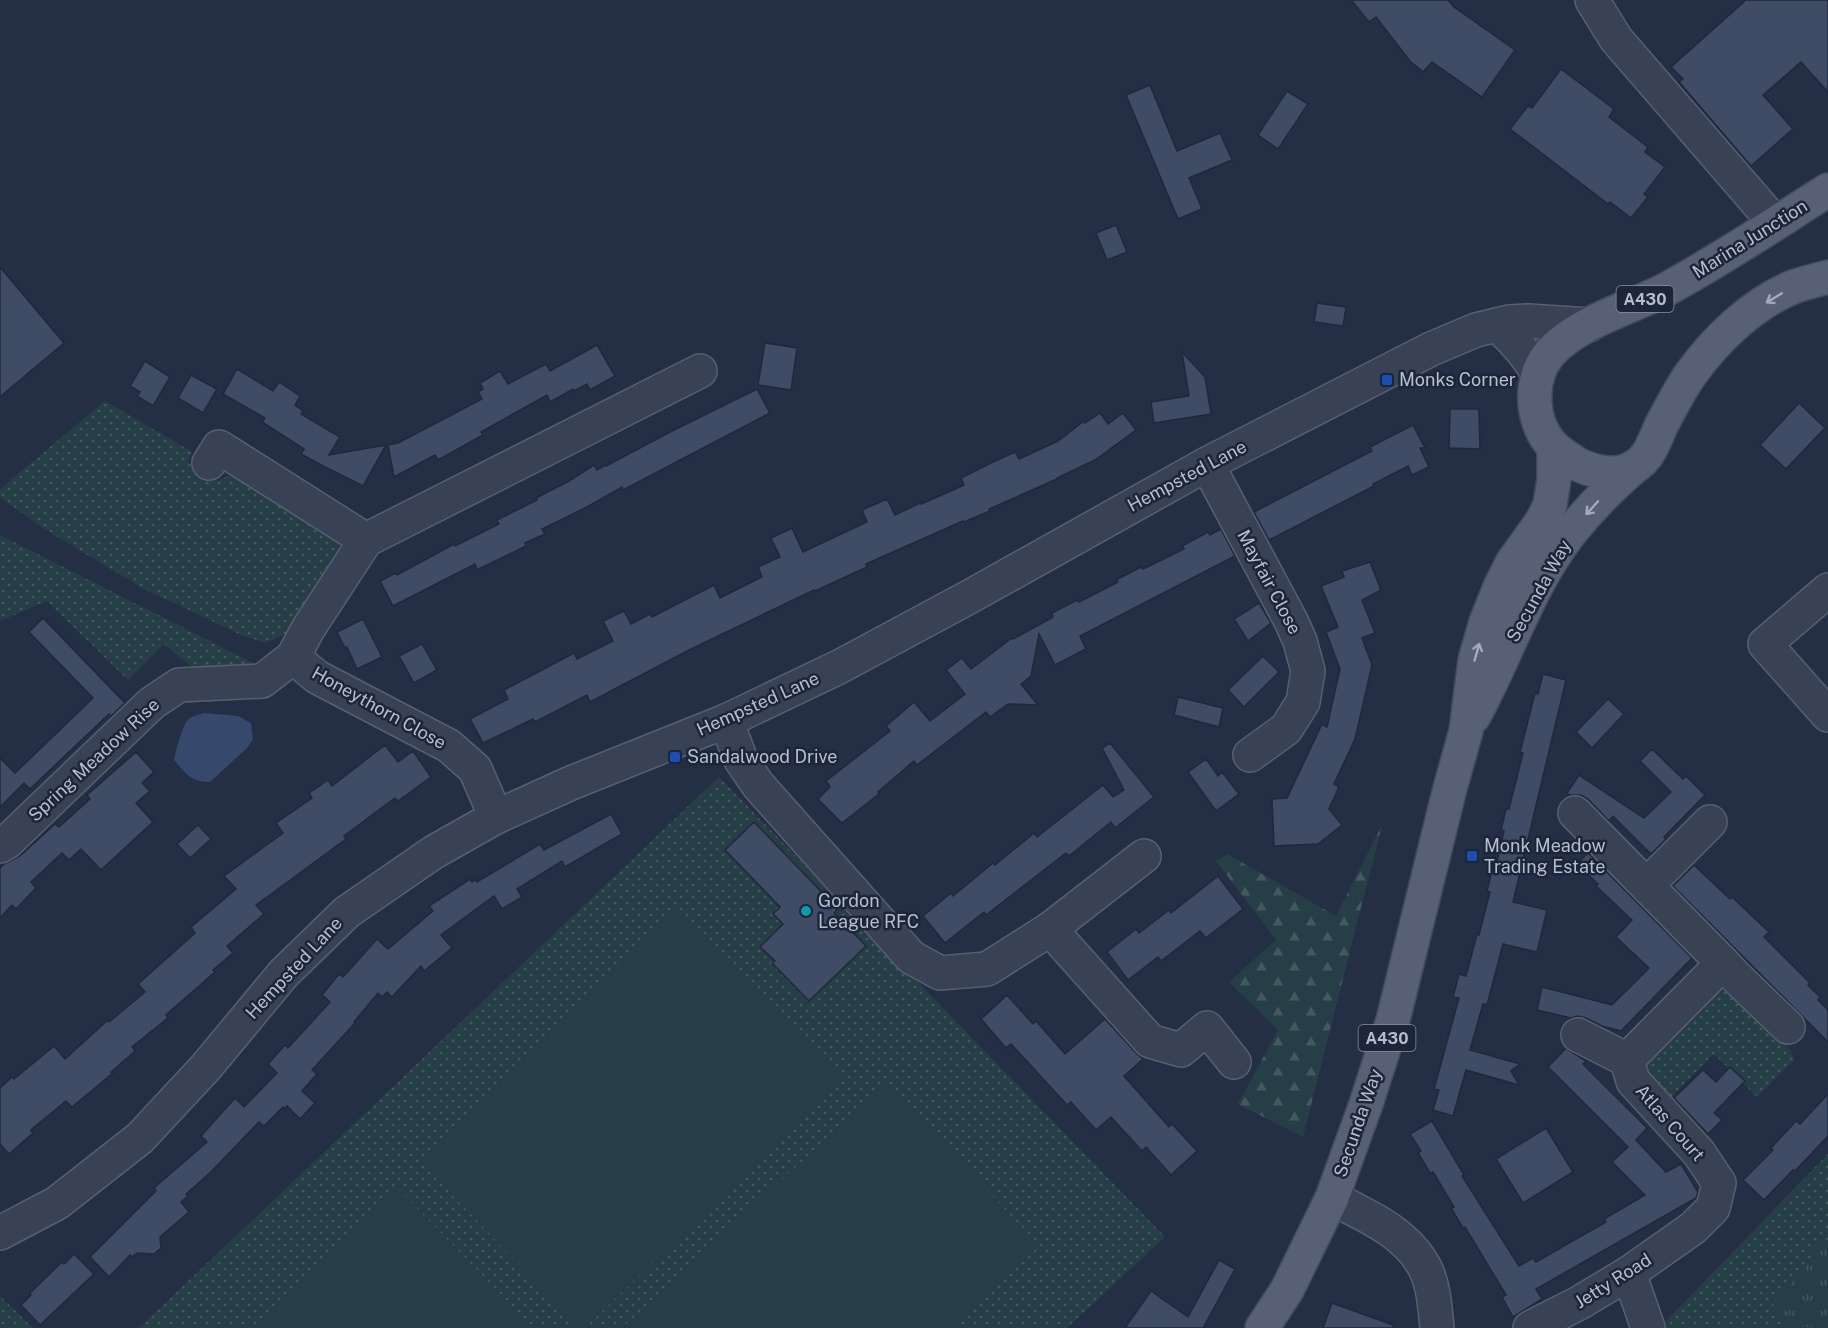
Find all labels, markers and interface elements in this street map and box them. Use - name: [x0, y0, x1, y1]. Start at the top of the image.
- street label: Marina Junction: [1688, 195, 1811, 282]
- road number: A430: [1616, 286, 1674, 312]
- one-way arrow: [1766, 292, 1783, 304]
- place label: Monks Corner: [1399, 369, 1516, 390]
- marker: Monks Corner: [1380, 373, 1394, 387]
- street label: Hempsted Lane: [1124, 435, 1250, 516]
- one-way arrow: [1585, 500, 1599, 515]
- street label: Mayfair Close: [1233, 526, 1306, 638]
- street label: Secunda Way: [1502, 536, 1575, 645]
- one-way arrow: [1472, 643, 1483, 662]
- street label: Honeythorn Close: [308, 662, 450, 753]
- street label: Hempsted Lane: [693, 667, 822, 740]
- street label: Spring Meadow Rise: [24, 694, 163, 826]
- place label: Sandalwood Drive: [687, 746, 838, 767]
- marker: Sandalwood Drive: [668, 750, 682, 764]
- place label: Monk Meadow Trading Estate: [1484, 835, 1606, 877]
- marker: Monk Meadow Trading Estate: [1465, 849, 1479, 863]
- place label: Gordon League RFC: [818, 890, 919, 932]
- marker: Gordon League RFC: [799, 904, 813, 918]
- street label: Hempsted Lane: [241, 912, 346, 1023]
- road number: A430: [1358, 1025, 1416, 1051]
- street label: Secunda Way: [1329, 1066, 1386, 1180]
- street label: Atlas Court: [1632, 1080, 1709, 1165]
- street label: Jetty Road: [1571, 1249, 1655, 1312]

